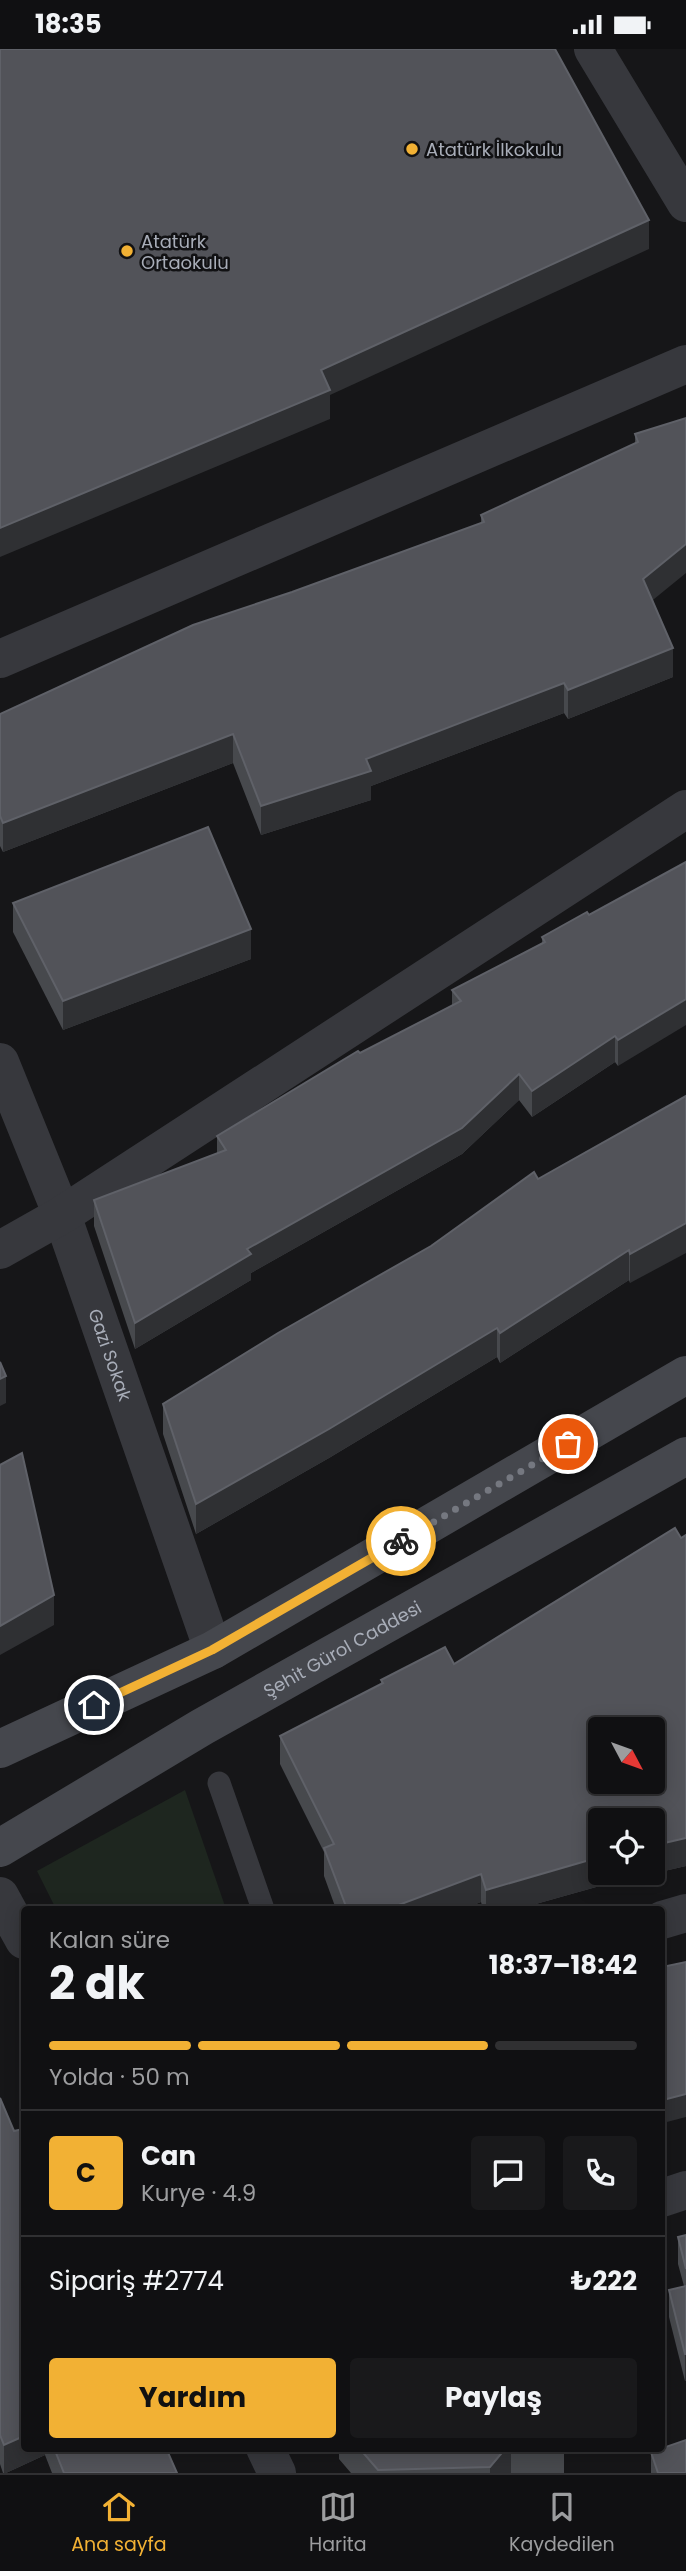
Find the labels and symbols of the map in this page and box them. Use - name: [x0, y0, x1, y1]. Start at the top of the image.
- place label: Atatürk İlkokulu: [426, 137, 562, 162]
- marker: Atatürk İlkokulu: [404, 141, 420, 157]
- place label: Atatürk Ortaokulu: [141, 229, 229, 275]
- marker: Atatürk Ortaokulu: [119, 243, 135, 259]
- street label: Gazi Sokak: [83, 1305, 138, 1405]
- pin: [538, 1414, 598, 1474]
- courier: [366, 1506, 436, 1576]
- street label: Şehit Gürol Caddesi: [258, 1594, 426, 1703]
- pin: [64, 1675, 124, 1735]
- north arrow: [588, 1717, 665, 1794]

